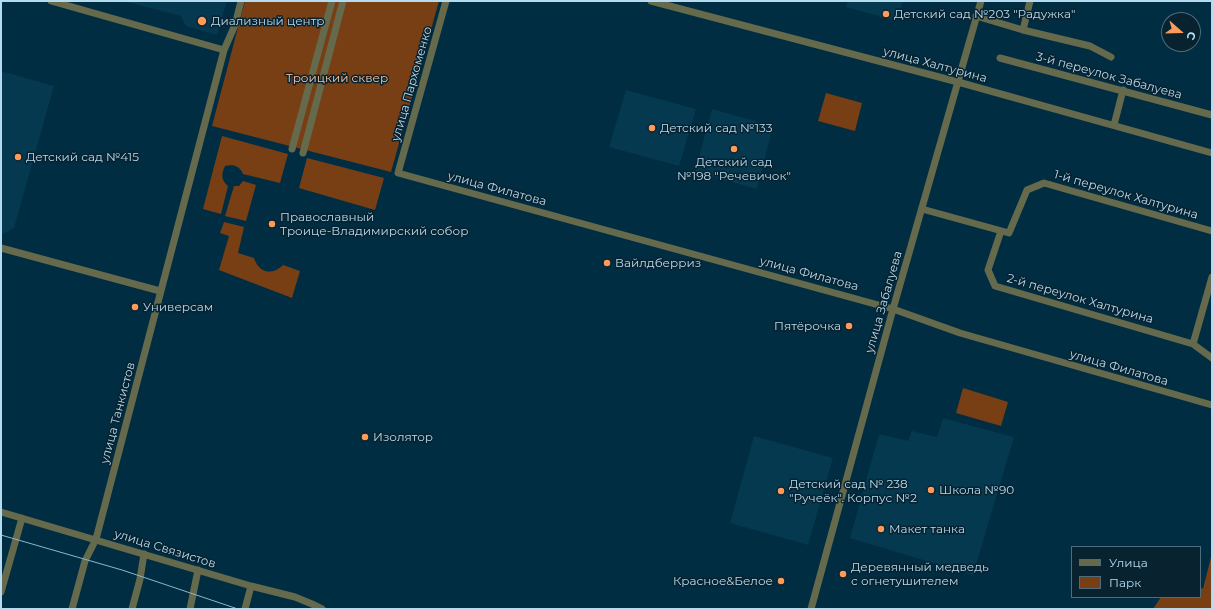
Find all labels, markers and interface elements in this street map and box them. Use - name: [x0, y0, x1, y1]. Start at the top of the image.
- place label: Детский сад №203 "Радужка": [894, 7, 1075, 21]
- marker: Детский сад №203 "Радужка": [881, 9, 891, 19]
- north arrow: [1161, 12, 1201, 52]
- place label: Диализный центр: [211, 14, 325, 28]
- marker: Диализный центр: [196, 15, 208, 27]
- street label: улица Пархоменко: [389, 25, 435, 143]
- text: С: [1183, 30, 1199, 42]
- street label: улица Халтурина: [882, 44, 988, 86]
- street label: 3-й переулок Забалуева: [1034, 50, 1184, 102]
- park label: Троицкий сквер: [286, 71, 388, 85]
- place label: Детский сад №133: [660, 121, 773, 135]
- marker: Детский сад №133: [647, 123, 657, 133]
- marker: Детский сад №198 "Речевичок": [729, 144, 739, 154]
- place label: Детский сад №415: [26, 150, 139, 164]
- marker: Детский сад №415: [13, 152, 23, 162]
- place label: Детский сад №198 "Речевичок": [677, 155, 791, 183]
- street label: 1-й переулок Халтурина: [1052, 168, 1200, 222]
- street label: улица Филатова: [446, 169, 548, 209]
- place label: Православный Троице-Владимирский собор: [280, 210, 468, 238]
- marker: Православный Троице-Владимирский собор: [267, 219, 277, 229]
- street label: улица Забалуева: [863, 249, 905, 355]
- street label: улица Филатова: [758, 254, 860, 294]
- place label: Вайлдберриз: [615, 256, 701, 270]
- marker: Вайлдберриз: [602, 258, 612, 268]
- street label: 2-й переулок Халтурина: [1005, 271, 1155, 327]
- place label: Универсам: [143, 300, 213, 314]
- marker: Универсам: [130, 302, 140, 312]
- place label: Пятёрочка: [774, 319, 841, 333]
- marker: Пятёрочка: [844, 321, 854, 331]
- street label: улица Филатова: [1068, 347, 1170, 389]
- street label: улица Танкистов: [98, 361, 138, 465]
- place label: Изолятор: [373, 430, 433, 444]
- marker: Изолятор: [360, 432, 370, 442]
- place label: Детский сад № 238 "Ручеёк". Корпус №2: [789, 477, 917, 505]
- place label: Школа №90: [939, 483, 1014, 497]
- marker: Школа №90: [926, 485, 936, 495]
- marker: Детский сад № 238 "Ручеёк". Корпус №2: [776, 486, 786, 496]
- place label: Макет танка: [889, 522, 965, 536]
- marker: Макет танка: [876, 524, 886, 534]
- street label: улица Связистов: [113, 527, 217, 571]
- legend: [1071, 546, 1201, 598]
- text: Улица: [1109, 555, 1148, 570]
- place label: Деревянный медведь с огнетушителем: [851, 560, 989, 588]
- marker: Деревянный медведь с огнетушителем: [838, 569, 848, 579]
- place label: Красное&Белое: [673, 574, 773, 588]
- text: Парк: [1109, 575, 1141, 590]
- marker: Красное&Белое: [776, 576, 786, 586]

